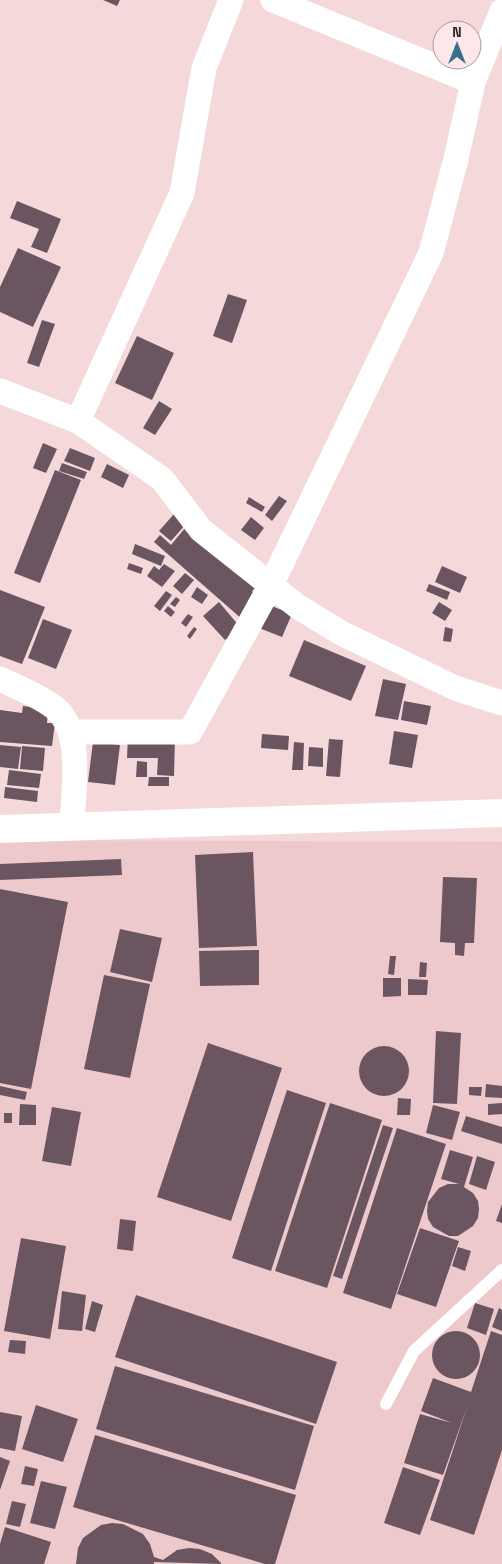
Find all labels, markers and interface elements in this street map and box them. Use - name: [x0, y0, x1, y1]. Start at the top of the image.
- north arrow: [432, 20, 482, 70]
- text: N: [452, 23, 462, 41]

